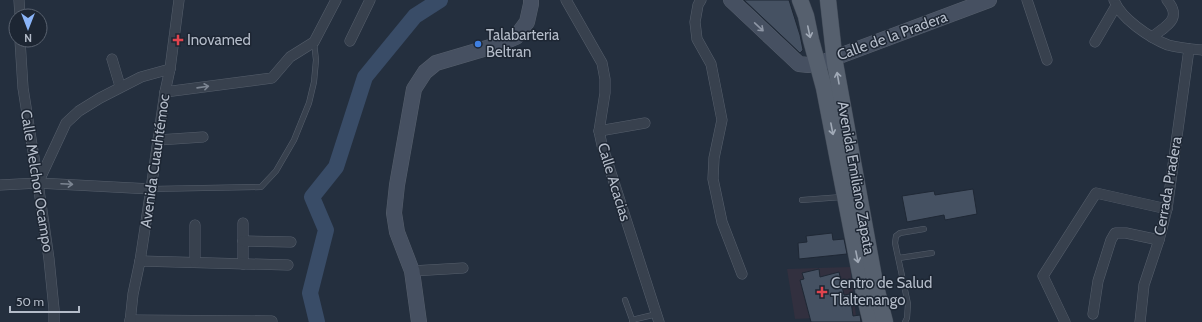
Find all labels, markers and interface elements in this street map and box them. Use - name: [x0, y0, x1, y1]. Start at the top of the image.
- street label: Calle de la Pradera: [834, 7, 950, 64]
- north arrow: [8, 8, 48, 48]
- one-way arrow: [754, 22, 764, 31]
- one-way arrow: [805, 25, 813, 38]
- place label: Talabarteria Beltran: [486, 26, 560, 61]
- text: N: [24, 31, 32, 45]
- place label: Inovamed: [187, 31, 251, 49]
- marker: Inovamed: [172, 34, 184, 46]
- marker: Talabarteria Beltran: [473, 39, 483, 49]
- one-way arrow: [834, 72, 842, 85]
- one-way arrow: [196, 83, 209, 91]
- street label: Avenida Cuauhtémoc: [137, 93, 173, 229]
- street label: Avenida Emiliano Zapata: [834, 100, 879, 257]
- street label: Calle Melchor Ocampo: [17, 108, 57, 254]
- one-way arrow: [828, 122, 836, 135]
- street label: Cerrada Pradera: [1150, 134, 1186, 237]
- street label: Calle Acacias: [594, 141, 634, 223]
- one-way arrow: [60, 181, 73, 188]
- one-way arrow: [853, 250, 861, 263]
- place label: Centro de Salud Tlaltenango: [831, 274, 932, 309]
- marker: Centro de Salud Tlaltenango: [816, 286, 828, 298]
- scale bar: [10, 288, 79, 314]
- text: 50 m: [16, 294, 44, 309]

